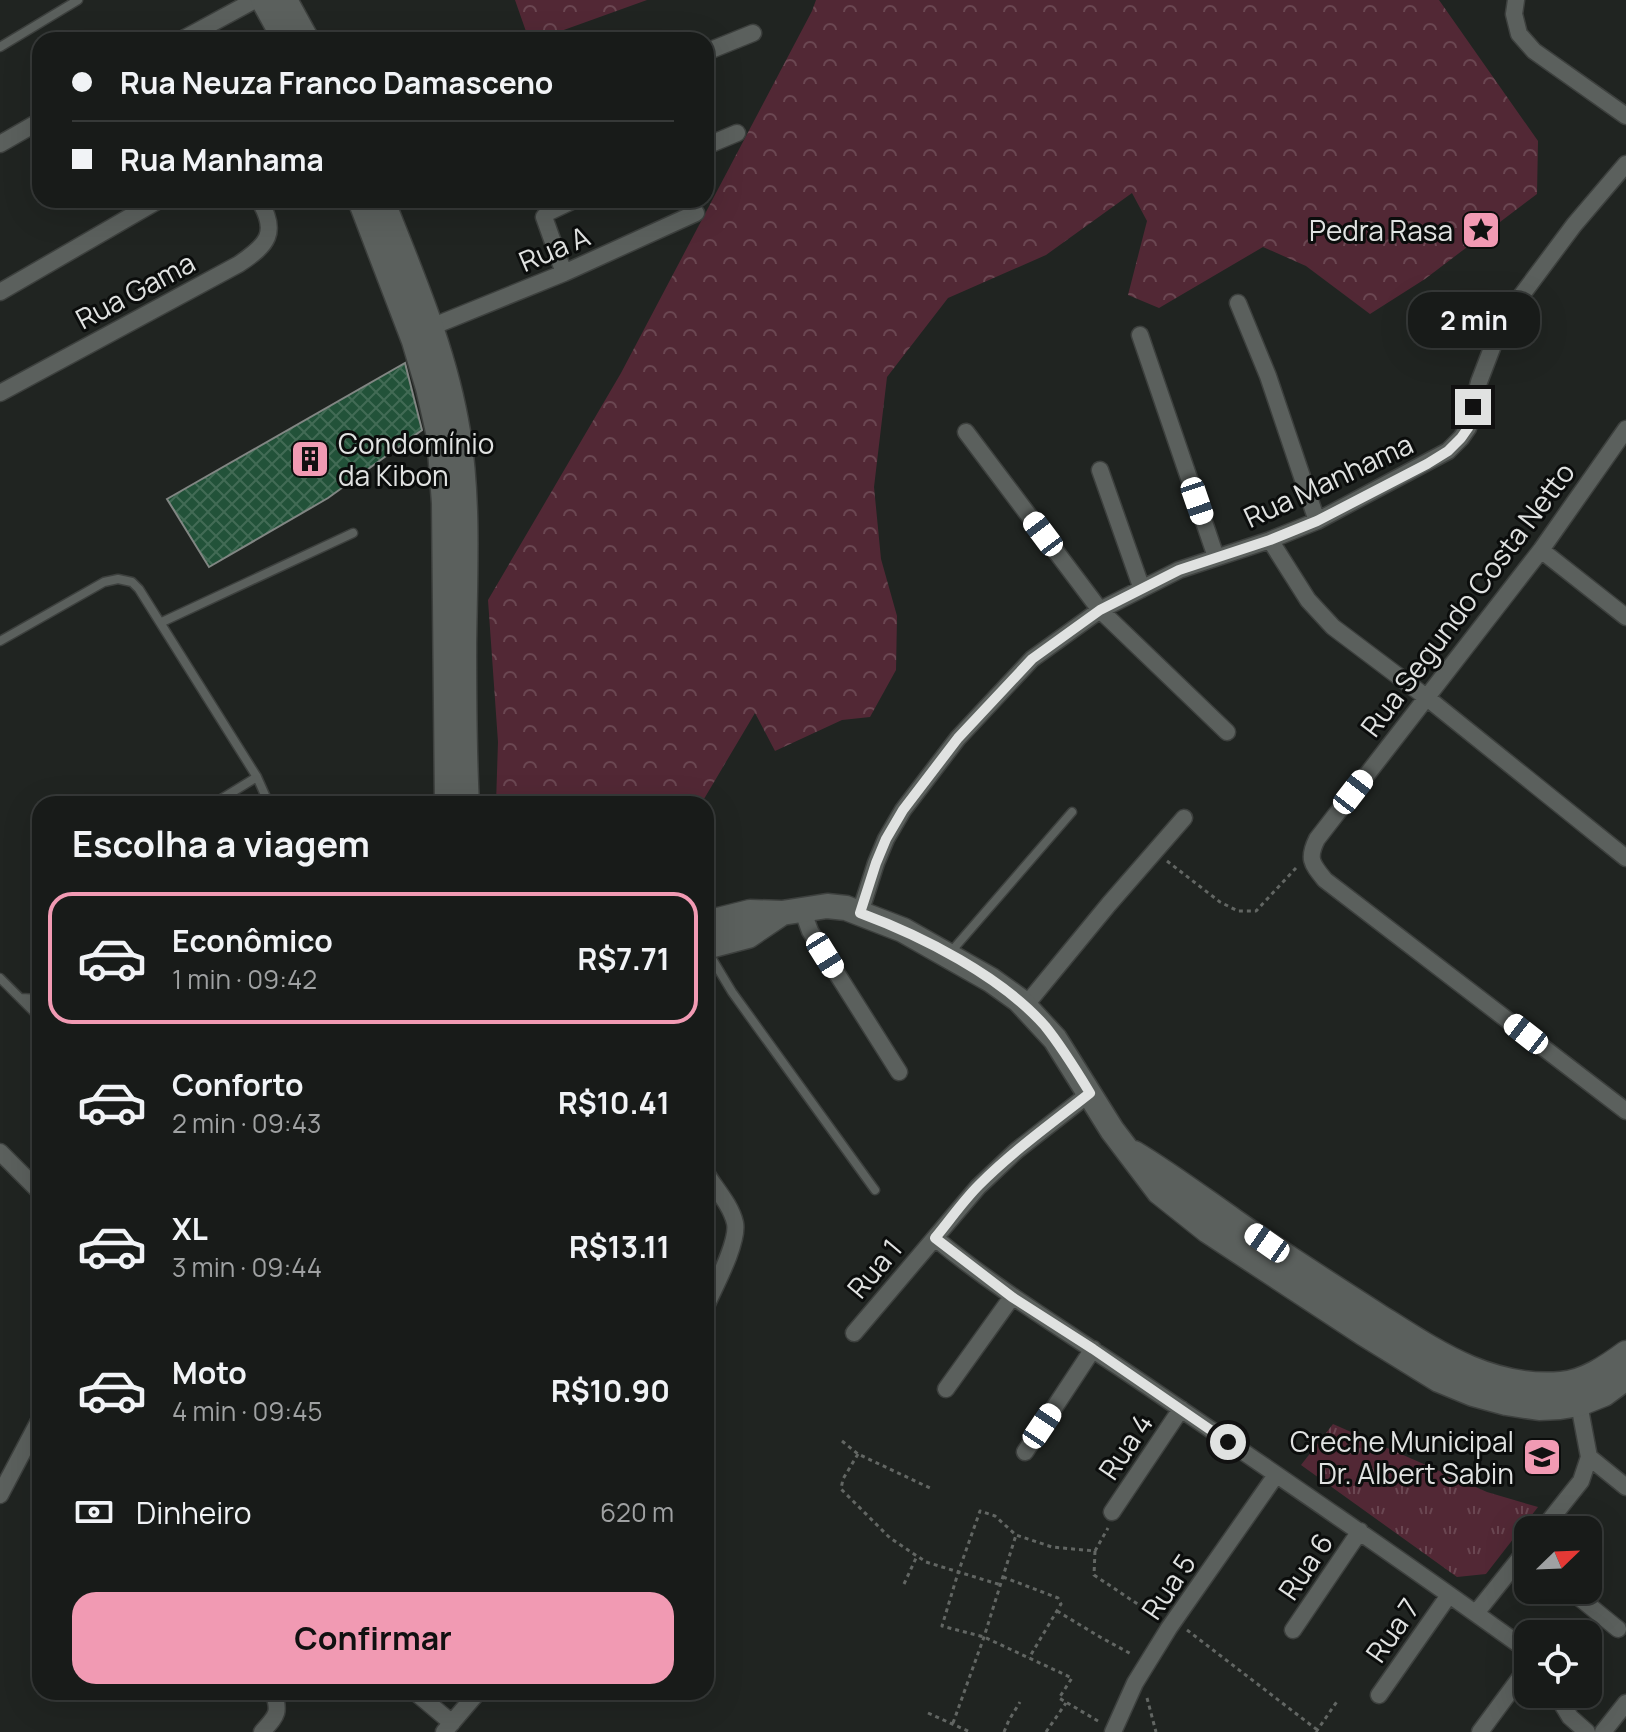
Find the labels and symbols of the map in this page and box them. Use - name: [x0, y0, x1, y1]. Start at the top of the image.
- place icon: Pedra Rasa: [1460, 209, 1502, 251]
- place label: Pedra Rasa: [1309, 211, 1453, 249]
- street label: Rua A: [513, 216, 595, 280]
- street label: Rua Gama: [69, 243, 201, 337]
- callout: 2 min: [1407, 291, 1539, 347]
- route end: [1455, 389, 1491, 425]
- place label: Condomínio da Kibon: [338, 424, 494, 494]
- street label: Rua Manhama: [1237, 424, 1419, 536]
- building icon: Condomínio da Kibon: [289, 438, 331, 480]
- street label: Rua Segundo Costa Netto: [1351, 454, 1583, 744]
- car: [1178, 474, 1216, 528]
- car: [1019, 508, 1067, 560]
- car: [1329, 766, 1377, 818]
- car: [802, 928, 848, 982]
- car: [1500, 1010, 1552, 1058]
- car: [1240, 1219, 1294, 1267]
- street label: Rua 1: [838, 1230, 910, 1306]
- car: [1019, 1399, 1065, 1453]
- street label: Rua 4: [1089, 1406, 1161, 1486]
- place label: Creche Municipal Dr. Albert Sabin: [1290, 1422, 1514, 1492]
- route start: [1210, 1424, 1246, 1460]
- school or university icon: Creche Municipal Dr. Albert Sabin: [1521, 1436, 1563, 1478]
- north arrow: [1514, 1516, 1602, 1604]
- street label: Rua 6: [1269, 1525, 1341, 1607]
- street label: Rua 5: [1132, 1546, 1204, 1626]
- street label: Rua 7: [1357, 1591, 1427, 1669]

